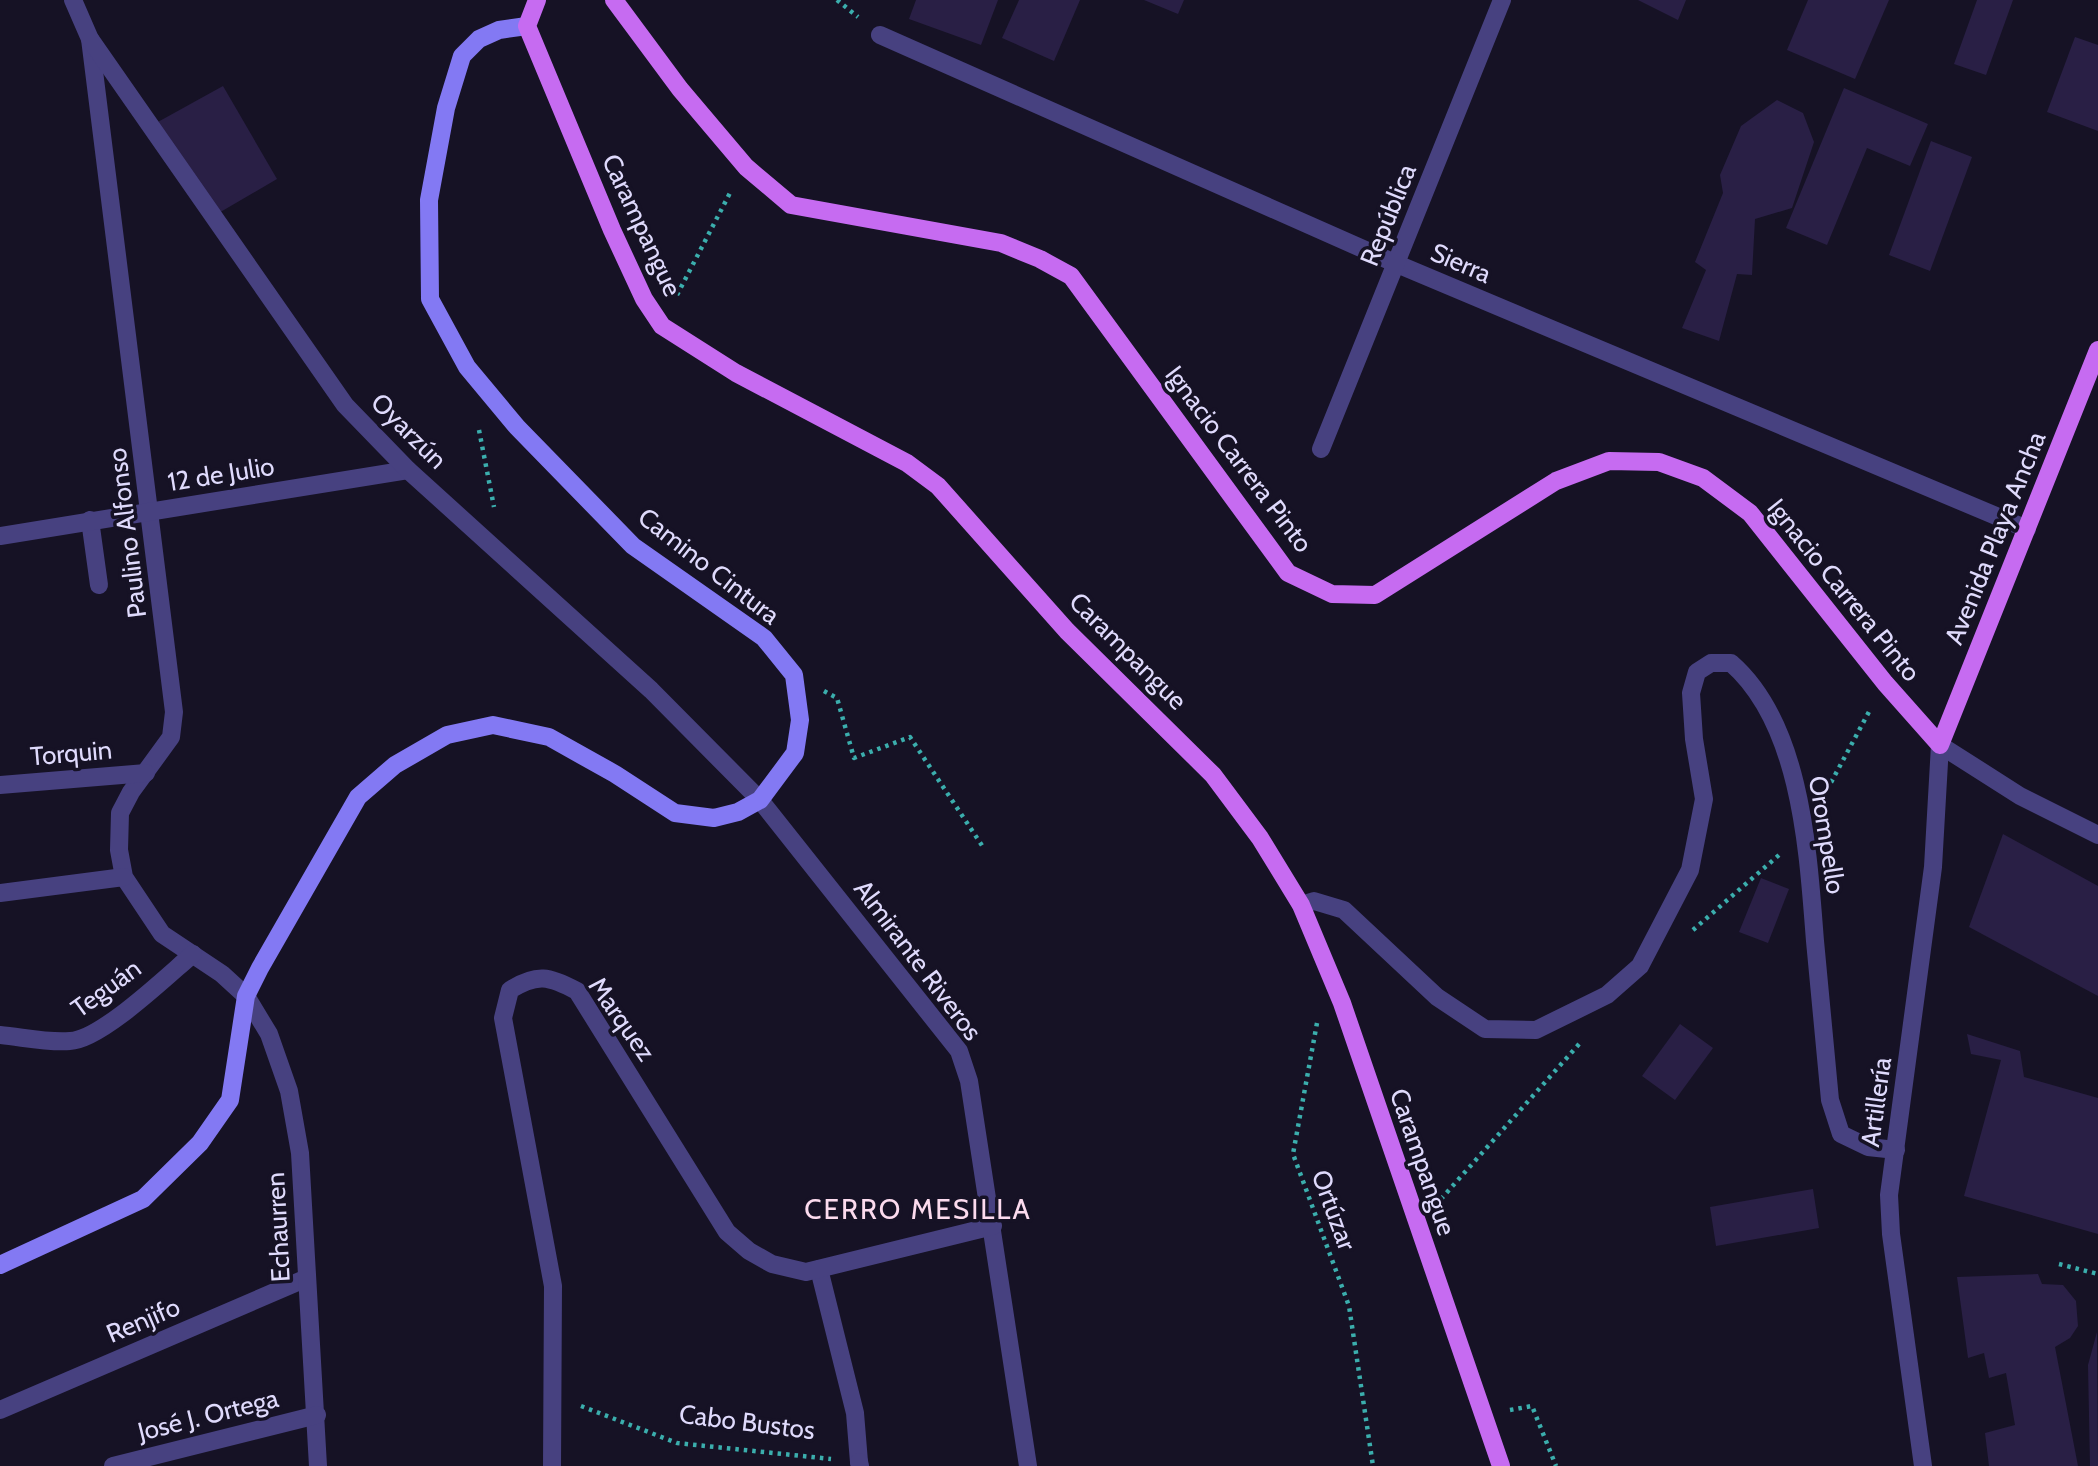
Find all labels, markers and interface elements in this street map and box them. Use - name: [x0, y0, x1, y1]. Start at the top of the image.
- street label: Carampangue: [595, 149, 689, 301]
- street label: República: [1353, 159, 1423, 271]
- street label: Sierra: [1426, 236, 1497, 290]
- street label: Ignacio Carrera Pinto: [1158, 359, 1320, 559]
- street label: Oyarzún: [364, 386, 454, 476]
- street label: Avenida Playa Ancha: [1938, 426, 2053, 649]
- street label: Paulino Alfonso: [101, 446, 153, 620]
- street label: 12 de Julio: [165, 450, 277, 498]
- street label: Ignacio Carrera Pinto: [1761, 492, 1927, 688]
- street label: Camino Cintura: [632, 501, 787, 632]
- street label: Carampangue: [1063, 586, 1193, 716]
- street label: Torquin: [29, 733, 113, 773]
- street label: Orompello: [1802, 774, 1852, 896]
- street label: Almirante Riveros: [847, 873, 989, 1047]
- street label: Teguán: [65, 952, 147, 1024]
- street label: Marquez: [582, 971, 662, 1067]
- street label: Artillería: [1854, 1055, 1898, 1149]
- street label: Carampangue: [1383, 1084, 1463, 1240]
- street label: Ortúzar: [1305, 1165, 1364, 1255]
- street label: Echaurren: [259, 1171, 297, 1283]
- district label: CERRO MESILLA: [804, 1192, 1032, 1226]
- street label: Renjifo: [101, 1290, 185, 1350]
- street label: José J. Ortega: [133, 1382, 282, 1448]
- street label: Cabo Bustos: [677, 1398, 817, 1446]

